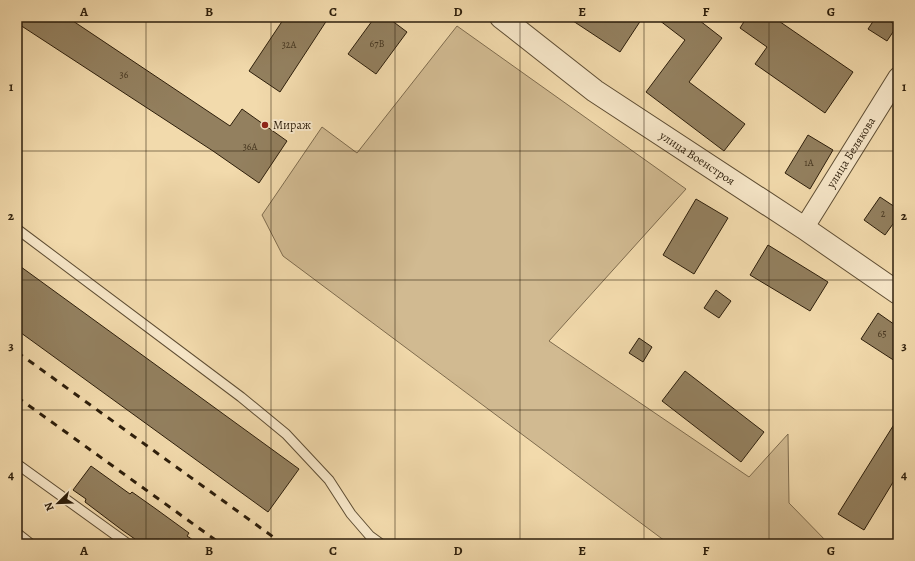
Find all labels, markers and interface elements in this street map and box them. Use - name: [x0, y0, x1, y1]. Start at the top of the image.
- text: A: [79, 3, 89, 20]
- text: B: [205, 3, 213, 20]
- text: C: [329, 3, 337, 20]
- text: D: [453, 3, 463, 20]
- text: E: [578, 3, 586, 20]
- text: F: [703, 3, 710, 20]
- text: G: [827, 3, 835, 20]
- house number: 67В: [370, 37, 384, 50]
- house number: 32А: [282, 38, 297, 51]
- house number: 36: [120, 68, 129, 81]
- text: 1: [9, 78, 14, 95]
- text: 1: [902, 78, 907, 95]
- street label: улица Белякова: [822, 114, 879, 192]
- place label: Мираж: [273, 117, 311, 133]
- marker: Мираж: [260, 120, 270, 130]
- street label: улица Военстроя: [656, 127, 738, 189]
- house number: 36А: [243, 140, 257, 153]
- house number: 1А: [804, 156, 814, 169]
- text: 2: [8, 207, 15, 224]
- house number: 2: [881, 207, 886, 220]
- text: 2: [901, 207, 908, 224]
- house number: 65: [878, 327, 886, 340]
- text: 3: [8, 337, 14, 354]
- text: 3: [901, 337, 907, 354]
- text: 4: [8, 466, 14, 483]
- text: 4: [901, 466, 907, 483]
- north arrow: [38, 483, 78, 523]
- text: N: [41, 500, 58, 513]
- text: A: [79, 542, 89, 559]
- text: B: [205, 542, 213, 559]
- text: C: [329, 542, 337, 559]
- text: D: [453, 542, 463, 559]
- text: E: [578, 542, 586, 559]
- text: F: [703, 542, 710, 559]
- text: G: [827, 542, 835, 559]

